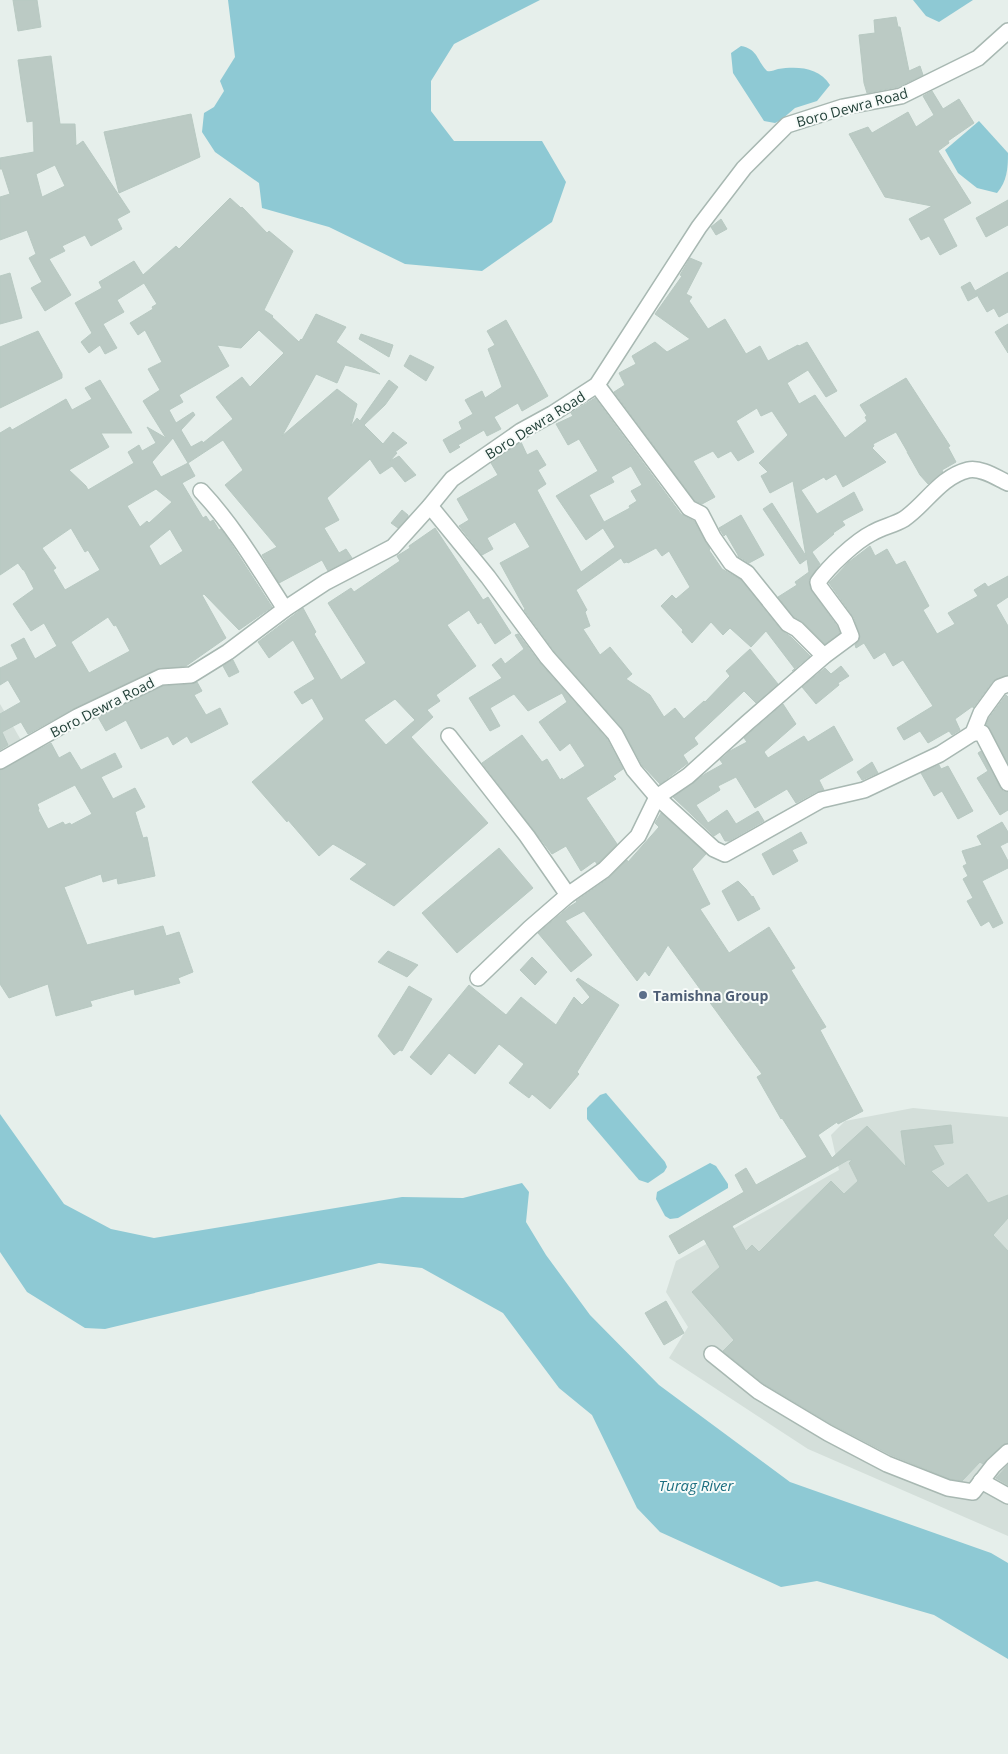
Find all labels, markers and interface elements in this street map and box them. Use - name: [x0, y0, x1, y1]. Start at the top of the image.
- street label: Boro Dewra Road: [794, 83, 910, 131]
- street label: Boro Dewra Road: [481, 387, 589, 463]
- street label: Boro Dewra Road: [47, 673, 157, 741]
- place label: Tamishna Group: [653, 986, 768, 1005]
- marker: Tamishna Group: [637, 989, 649, 1001]
- water label: Turag River: [659, 1475, 735, 1495]

